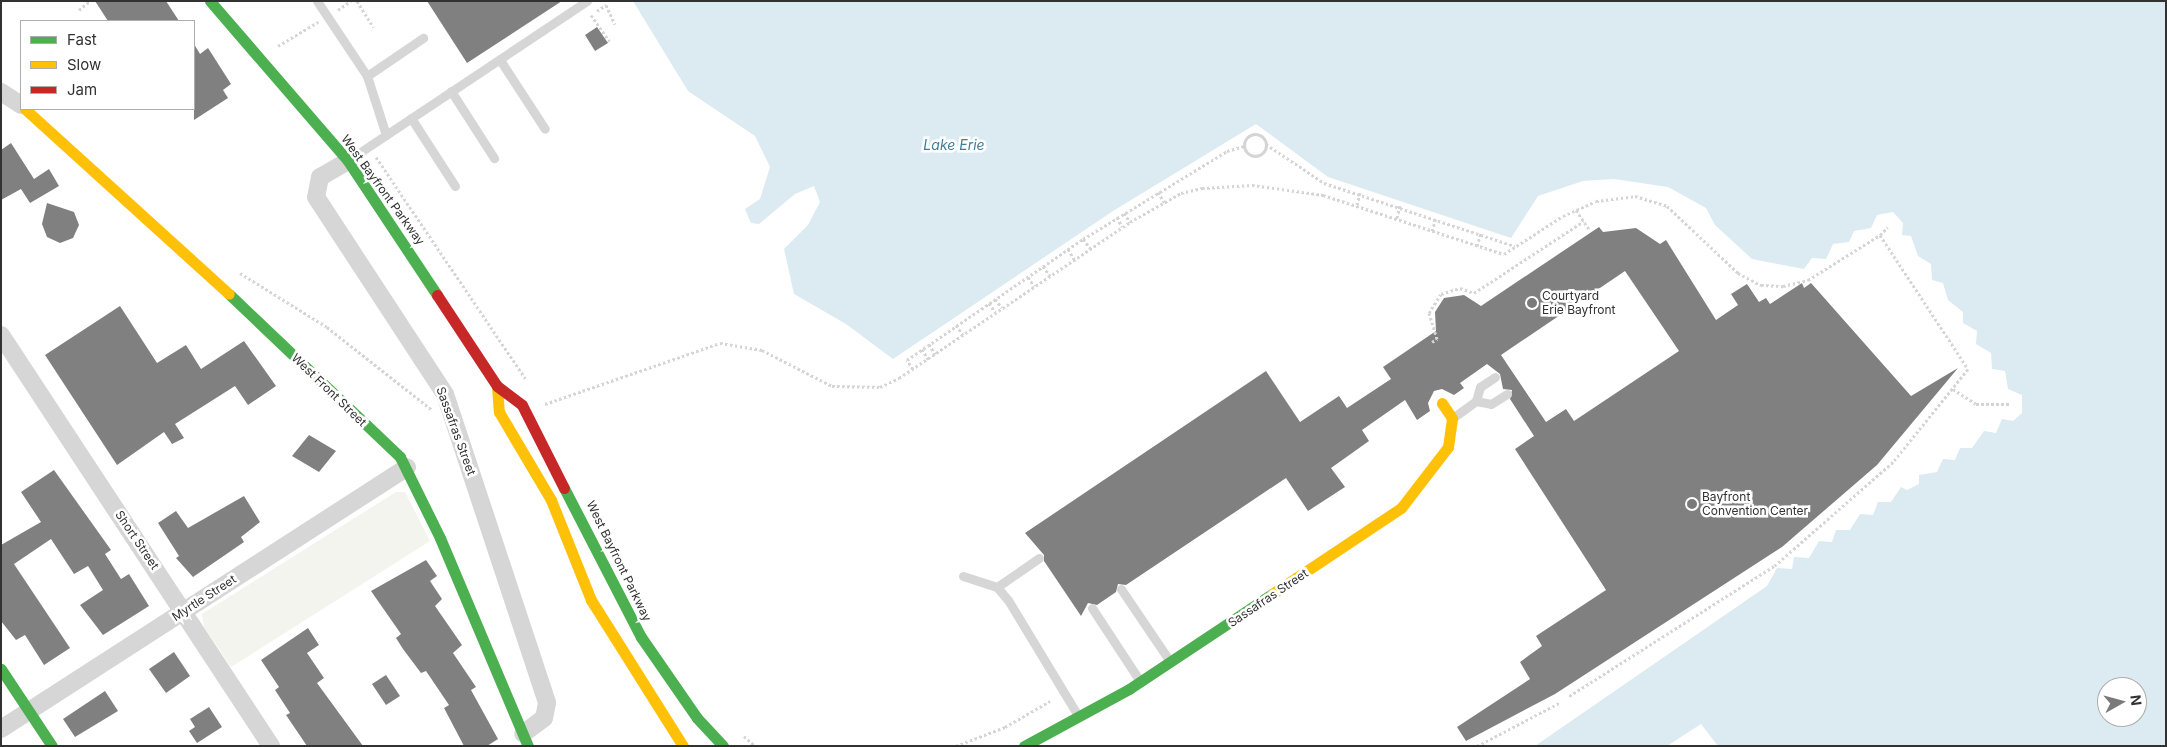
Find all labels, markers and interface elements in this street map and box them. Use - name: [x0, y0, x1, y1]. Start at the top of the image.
- legend: [20, 20, 195, 110]
- text: Fast: [67, 30, 97, 49]
- text: Slow: [67, 55, 101, 74]
- text: Jam: [67, 80, 97, 99]
- street label: West Bayfront Parkway: [338, 132, 428, 248]
- water label: Lake Erie: [923, 137, 985, 153]
- place label: Courtyard Erie Bayfront: [1542, 289, 1615, 317]
- marker: Courtyard Erie Bayfront: [1526, 297, 1538, 309]
- street label: West Front Street: [289, 351, 369, 429]
- street label: Sassafras Street: [433, 385, 479, 477]
- place label: Bayfront Convention Center: [1702, 490, 1808, 518]
- street label: West Bayfront Parkway: [584, 498, 654, 624]
- marker: Bayfront Convention Center: [1686, 498, 1698, 510]
- street label: Short Street: [112, 508, 162, 572]
- street label: Sassafras Street: [1225, 566, 1311, 630]
- street label: Myrtle Street: [169, 572, 239, 624]
- north arrow: [2097, 677, 2147, 727]
- text: N: [2127, 694, 2145, 707]

